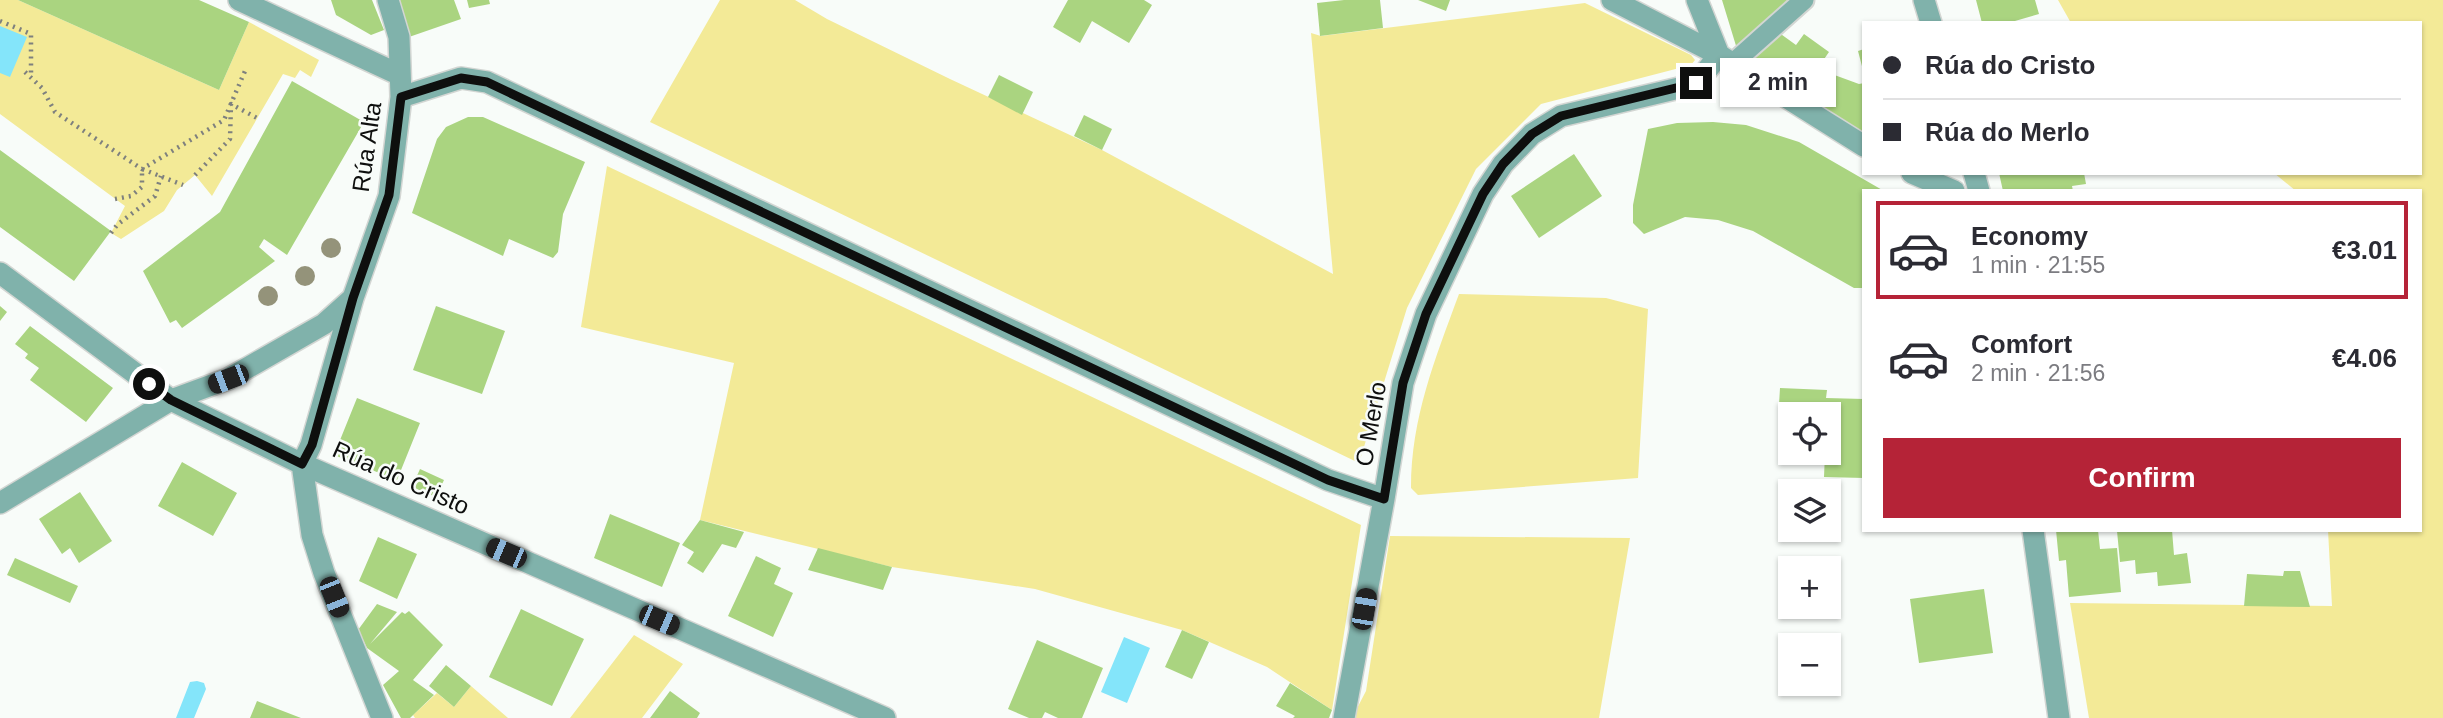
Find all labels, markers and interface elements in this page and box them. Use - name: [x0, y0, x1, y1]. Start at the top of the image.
- text: Rúa do Cristo: [1925, 50, 2095, 80]
- callout: 2 min: [1720, 58, 1836, 108]
- route end: [1680, 67, 1712, 99]
- text: 2 min: [1748, 69, 1808, 95]
- street label: Rúa Alta: [347, 99, 386, 194]
- text: Rúa do Merlo: [1925, 117, 2090, 147]
- icon: car: [1887, 219, 1950, 282]
- text: Economy: [1971, 221, 2088, 251]
- text: €3.01: [2332, 235, 2397, 265]
- text: 1 min · 21:55: [1971, 252, 2105, 278]
- icon: car: [1887, 327, 1950, 390]
- text: Comfort: [1971, 329, 2072, 359]
- text: €4.06: [2332, 343, 2397, 373]
- text: 2 min · 21:56: [1971, 360, 2105, 386]
- car: [205, 362, 252, 396]
- route start: [133, 368, 165, 400]
- street label: O Merlo: [1350, 380, 1391, 468]
- map controls: [1778, 402, 1841, 696]
- button: locate: [1778, 402, 1841, 465]
- street label: Rúa do Cristo: [329, 435, 474, 520]
- button: Confirm: [1883, 438, 2401, 518]
- button: layers: [1778, 479, 1841, 542]
- car: [483, 535, 530, 571]
- button: +: [1778, 556, 1841, 619]
- car: [317, 574, 352, 620]
- car: [1351, 586, 1378, 632]
- car: [636, 602, 683, 638]
- button: −: [1778, 633, 1841, 696]

